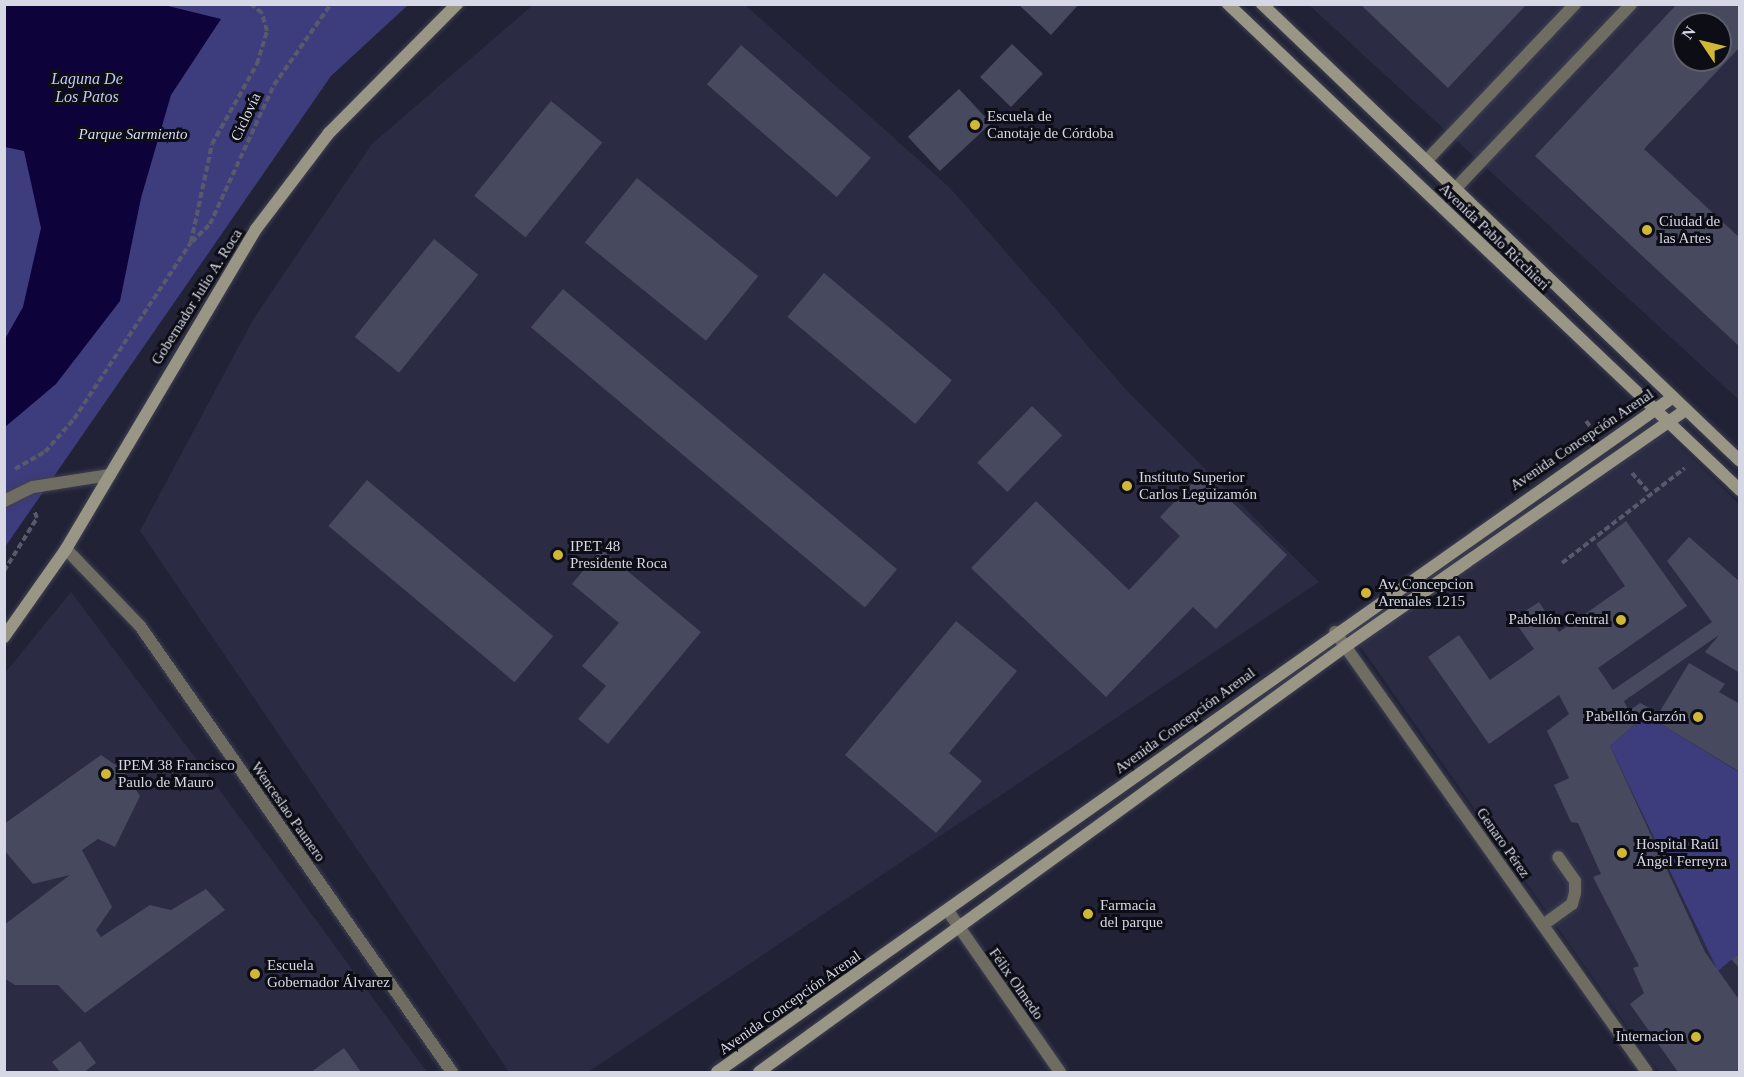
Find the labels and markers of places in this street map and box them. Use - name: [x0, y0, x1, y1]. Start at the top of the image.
- place label: Escuela de Canotaje de Córdoba: [987, 107, 1114, 142]
- marker: Escuela de Canotaje de Córdoba: [968, 118, 982, 132]
- place label: Ciudad de las Artes: [1659, 212, 1720, 247]
- marker: Ciudad de las Artes: [1640, 223, 1654, 237]
- place label: Instituto Superior Carlos Leguizamón: [1139, 468, 1257, 503]
- marker: Instituto Superior Carlos Leguizamón: [1120, 479, 1134, 493]
- place label: IPET 48 Presidente Roca: [570, 537, 667, 572]
- marker: IPET 48 Presidente Roca: [551, 548, 565, 562]
- place label: Av. Concepcion Arenales 1215: [1378, 575, 1473, 610]
- marker: Av. Concepcion Arenales 1215: [1359, 586, 1373, 600]
- place label: Pabellón Central: [1509, 611, 1609, 629]
- marker: Pabellón Central: [1614, 613, 1628, 627]
- place label: Pabellón Garzón: [1586, 708, 1686, 726]
- marker: Pabellón Garzón: [1691, 710, 1705, 724]
- place label: IPEM 38 Francisco Paulo de Mauro: [118, 756, 235, 791]
- marker: IPEM 38 Francisco Paulo de Mauro: [99, 767, 113, 781]
- place label: Hospital Raúl Ángel Ferreyra: [1636, 835, 1727, 870]
- marker: Hospital Raúl Ángel Ferreyra: [1613, 844, 1631, 862]
- place label: Farmacia del parque: [1100, 896, 1163, 931]
- marker: Farmacia del parque: [1081, 907, 1095, 921]
- place label: Escuela Gobernador Álvarez: [267, 956, 390, 991]
- marker: Escuela Gobernador Álvarez: [248, 967, 262, 981]
- place label: Internacion: [1616, 1028, 1684, 1046]
- marker: Internacion: [1689, 1030, 1703, 1044]

